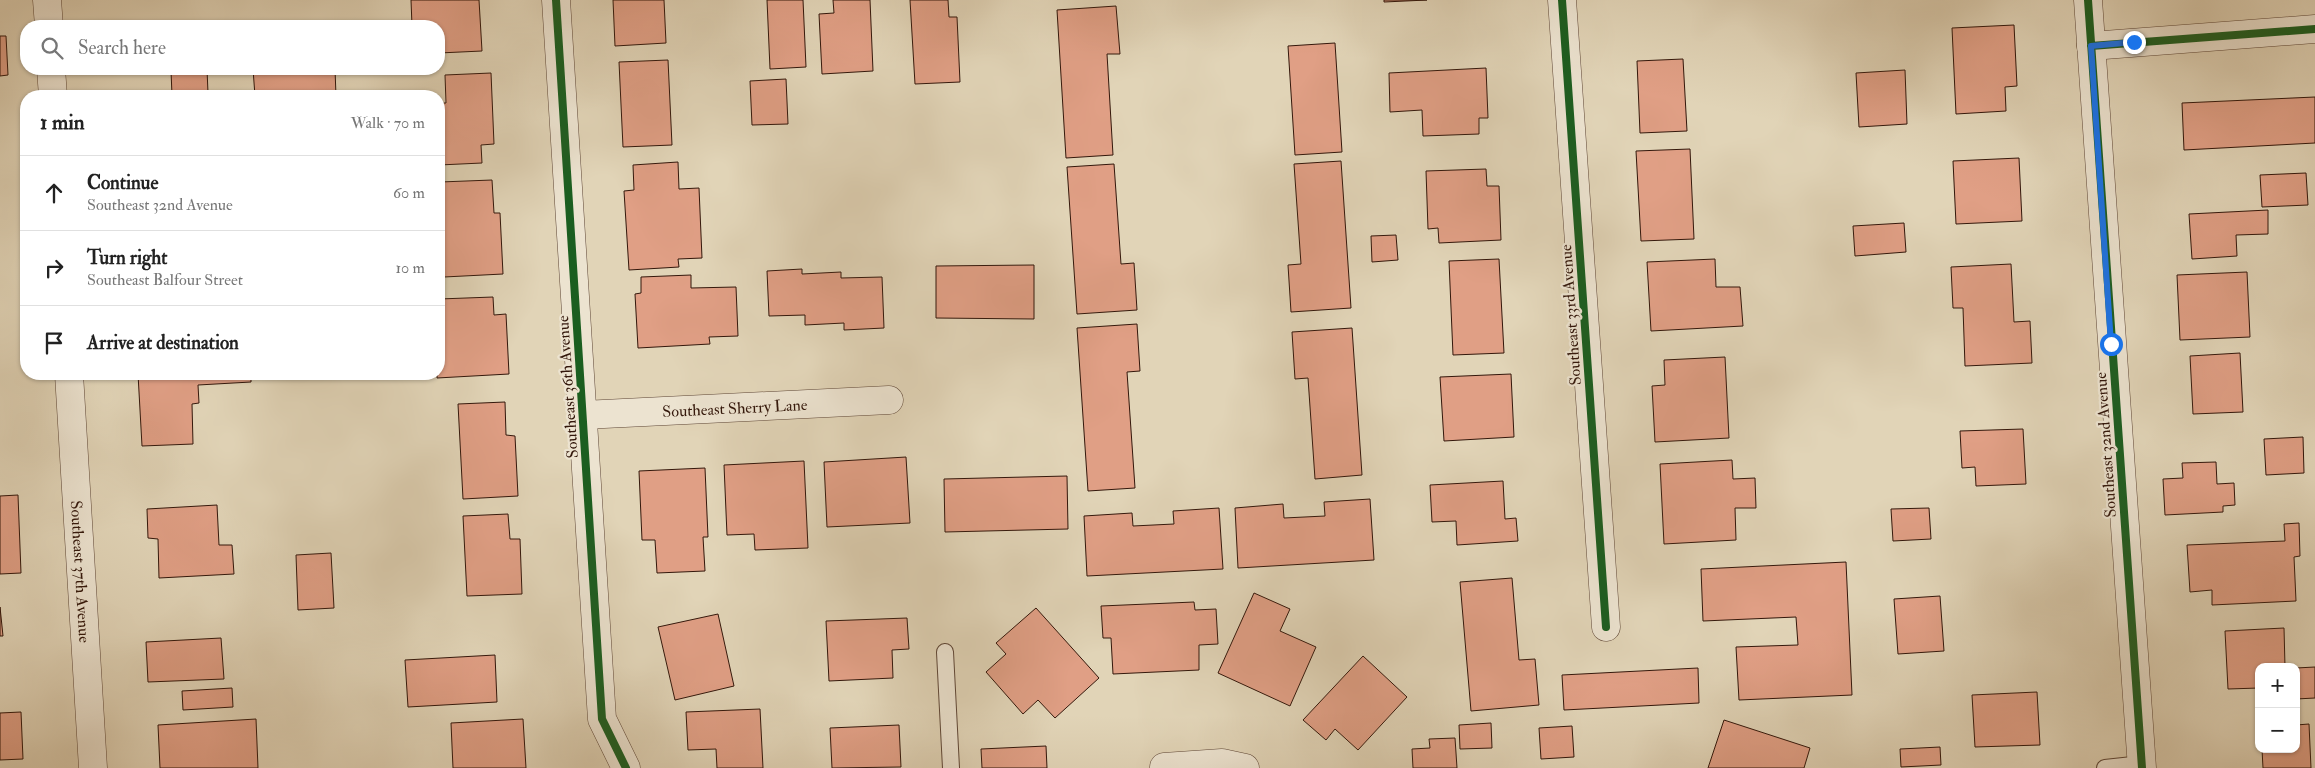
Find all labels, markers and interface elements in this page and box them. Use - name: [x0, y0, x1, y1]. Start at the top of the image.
- search box: [20, 20, 445, 75]
- route end: [2123, 31, 2146, 54]
- icon: search: [38, 34, 66, 62]
- text: Search here: [78, 36, 166, 60]
- text: 1 min: [40, 109, 85, 136]
- text: Walk · 70 m: [351, 113, 425, 133]
- text: Continue: [87, 171, 158, 195]
- icon: ahead: [40, 179, 68, 207]
- text: 60 m: [393, 183, 425, 203]
- text: Southeast 32nd Avenue: [87, 195, 233, 215]
- street label: Southeast 33rd Avenue: [1556, 243, 1586, 386]
- text: Turn right: [87, 246, 167, 270]
- icon: right: [40, 254, 68, 282]
- text: 10 m: [395, 258, 425, 278]
- text: Southeast Balfour Street: [87, 270, 243, 290]
- street label: Southeast 36th Avenue: [553, 315, 583, 459]
- icon: arrive: [40, 329, 68, 357]
- text: Arrive at destination: [87, 331, 239, 355]
- route start: [2100, 333, 2123, 356]
- street label: Southeast 32nd Avenue: [2091, 371, 2121, 518]
- street label: Southeast Sherry Lane: [662, 395, 808, 422]
- street label: Southeast 37th Avenue: [66, 500, 94, 644]
- map controls: [2255, 663, 2300, 753]
- button: +: [2255, 663, 2300, 708]
- button: −: [2255, 708, 2300, 753]

